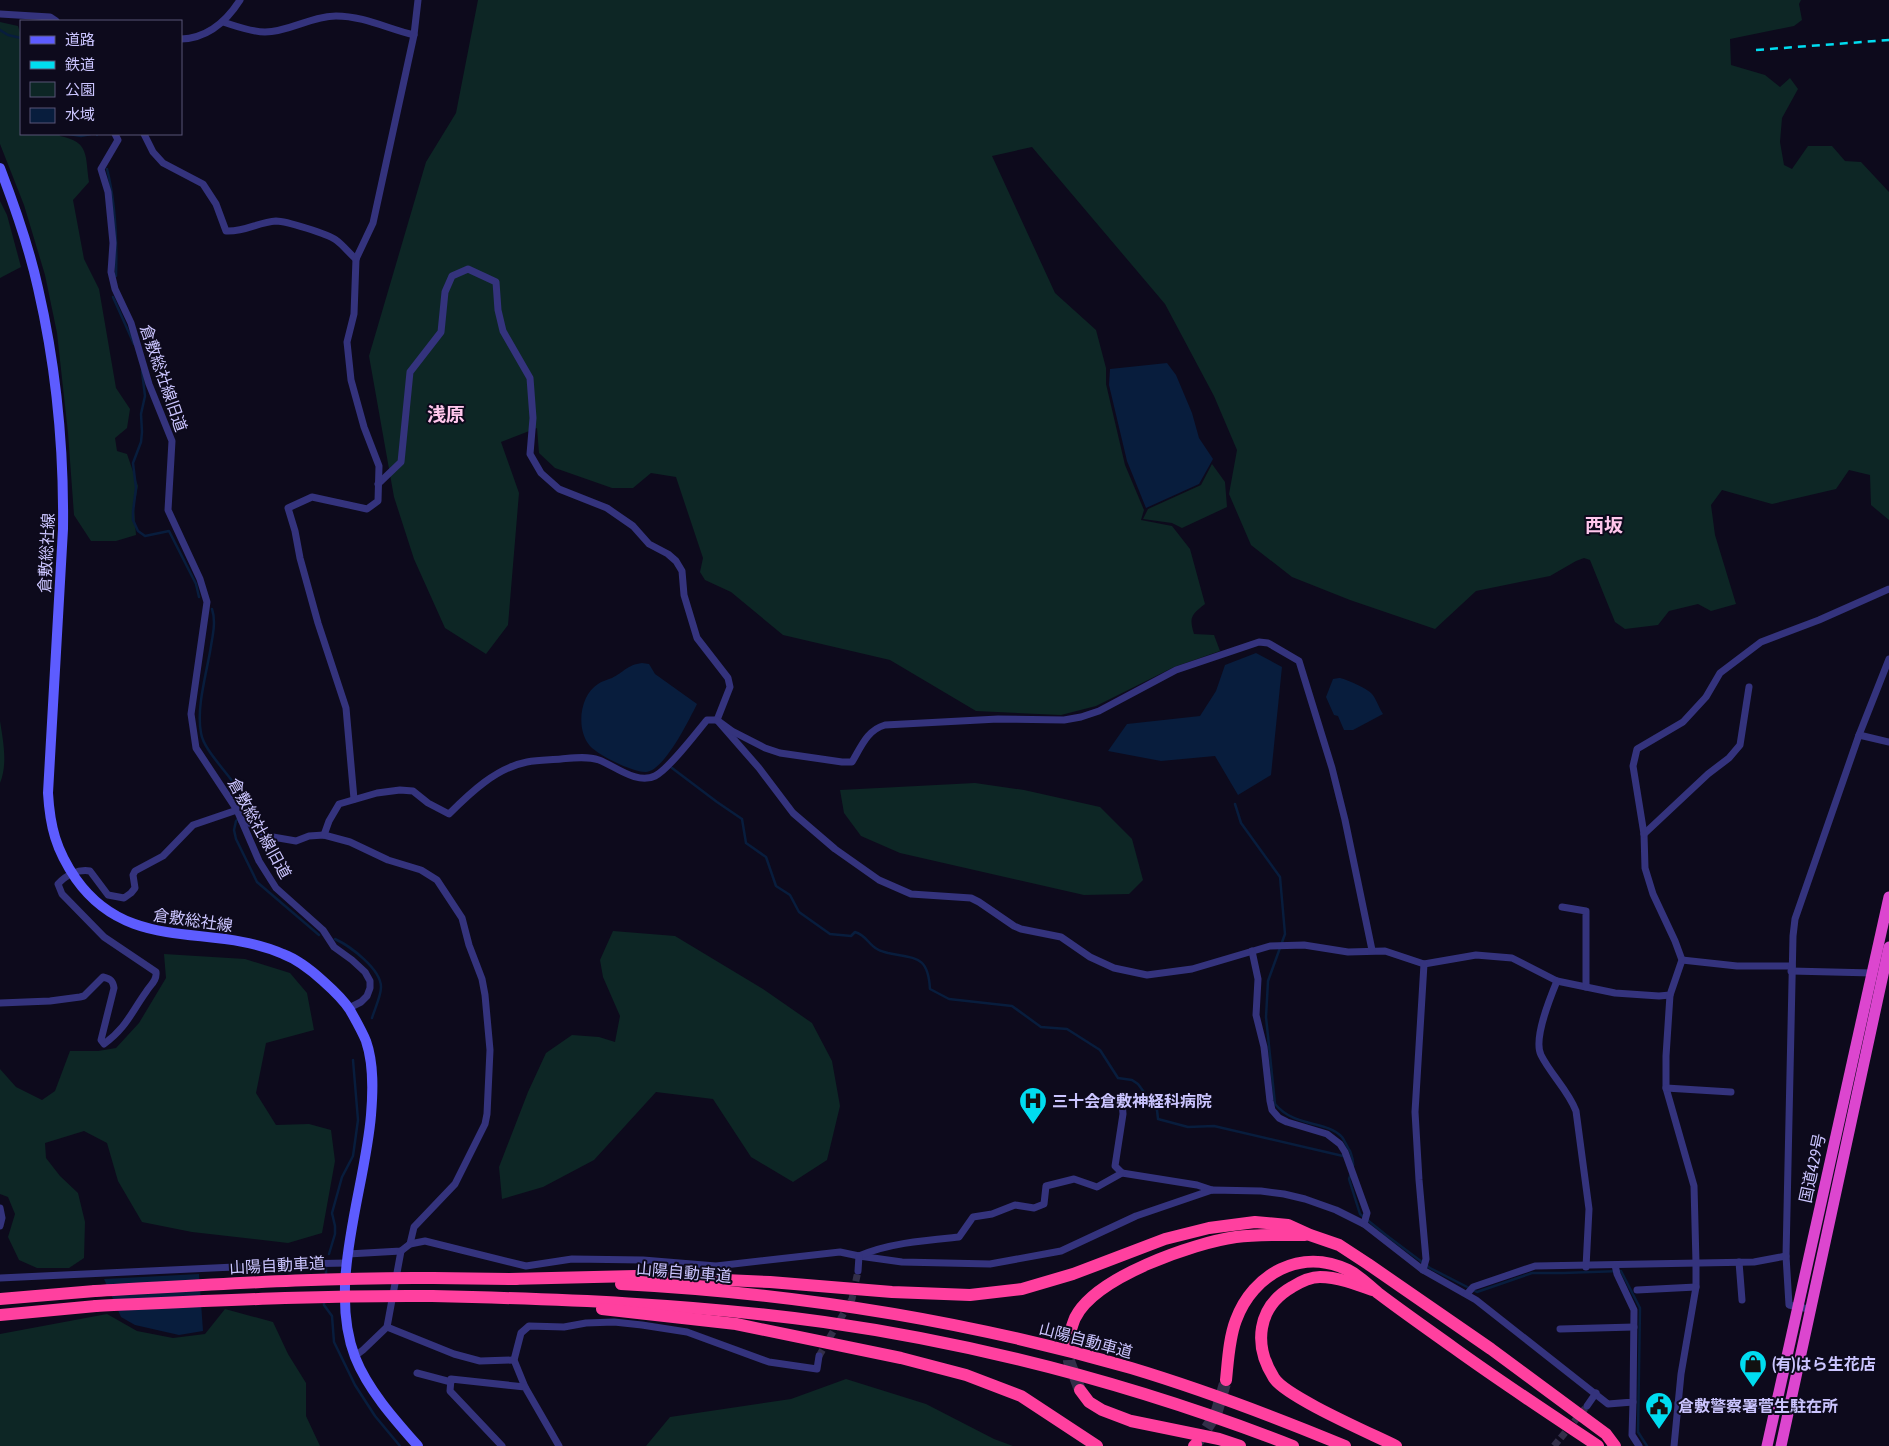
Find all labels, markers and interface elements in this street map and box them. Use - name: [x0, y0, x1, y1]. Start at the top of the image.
- legend: [20, 20, 182, 135]
- text: 道路: [65, 31, 95, 48]
- text: 鉄道: [65, 56, 95, 73]
- text: 公園: [65, 81, 95, 98]
- text: 水域: [65, 106, 95, 123]
- street label: 倉敷総社線旧道: [137, 322, 191, 434]
- district label: 浅原: [427, 403, 465, 425]
- street label: 倉敷総社線: [35, 513, 57, 593]
- district label: 西坂: [1585, 514, 1623, 536]
- street label: 倉敷総社線旧道: [225, 775, 295, 881]
- street label: 倉敷総社線: [152, 906, 234, 934]
- hospital icon: 三十会倉敷神経科病院: [1018, 1086, 1048, 1125]
- place label: 三十会倉敷神経科病院: [1052, 1092, 1212, 1110]
- street label: 国道429号: [1796, 1132, 1828, 1204]
- street label: 山陽自動車道: [229, 1253, 325, 1277]
- street label: 山陽自動車道: [635, 1259, 733, 1285]
- street label: 山陽自動車道: [1037, 1319, 1135, 1361]
- shop icon: (有)はら生花店: [1738, 1349, 1768, 1388]
- place label: (有)はら生花店: [1772, 1355, 1876, 1373]
- public building icon: 倉敷警察署菅生駐在所: [1644, 1391, 1674, 1430]
- place label: 倉敷警察署菅生駐在所: [1678, 1397, 1838, 1415]

